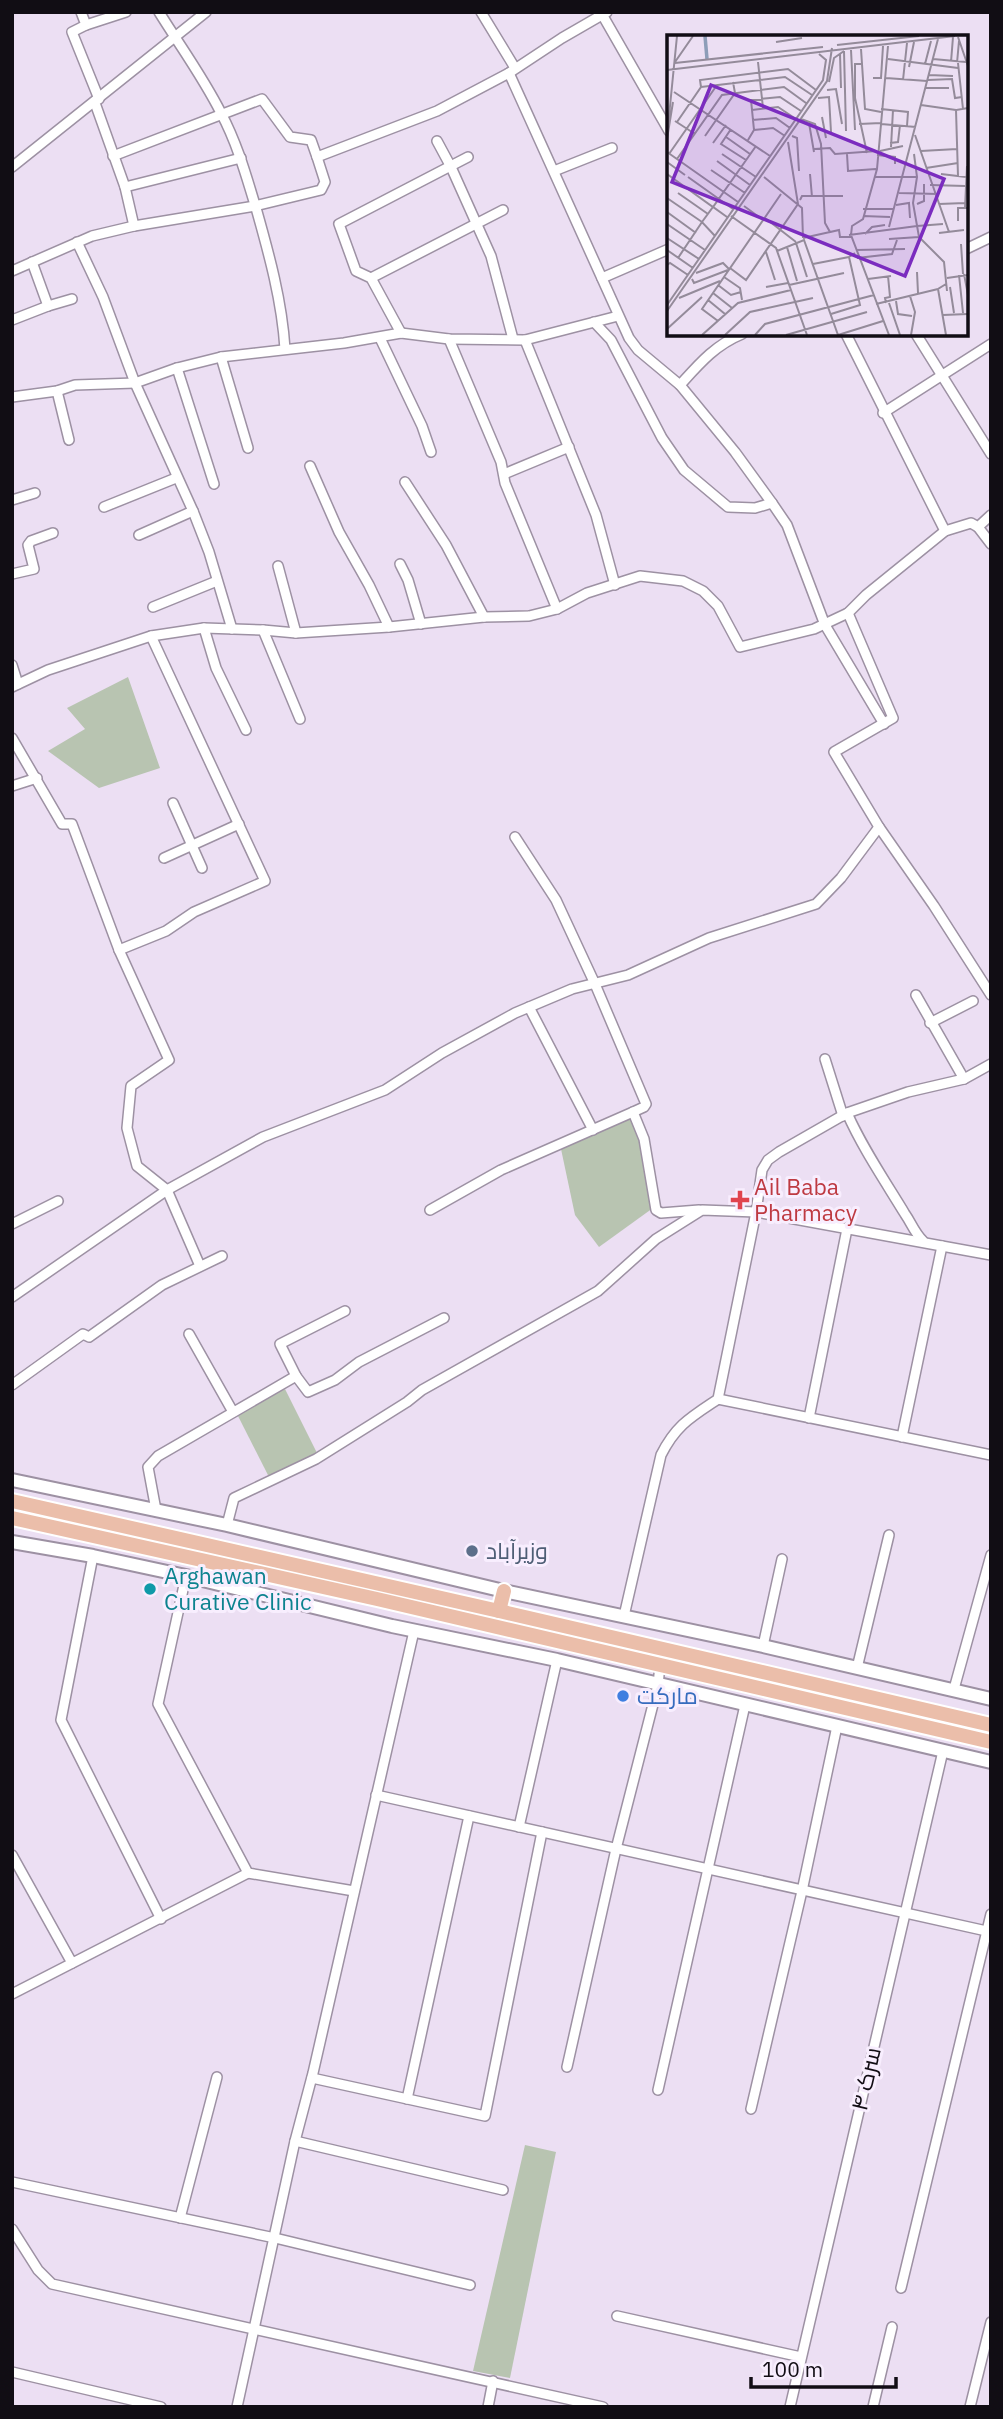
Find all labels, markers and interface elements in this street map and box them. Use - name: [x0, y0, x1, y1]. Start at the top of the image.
- inset map: [667, 35, 968, 336]
- place label: Ail Baba Pharmacy: [754, 1171, 858, 1227]
- marker: Ail Baba Pharmacy: [732, 1192, 748, 1208]
- place label: وزیرآباد: [486, 1535, 548, 1565]
- marker: وزیرآباد: [464, 1543, 480, 1559]
- place label: Arghawan Curative Clinic: [164, 1560, 312, 1616]
- marker: Arghawan Curative Clinic: [142, 1581, 158, 1597]
- place label: مارکت: [637, 1680, 698, 1710]
- marker: مارکت: [615, 1688, 631, 1704]
- street label: سرک ۴: [843, 2044, 887, 2113]
- scale bar: [751, 2346, 896, 2390]
- text: 100 m: [762, 2355, 823, 2383]

